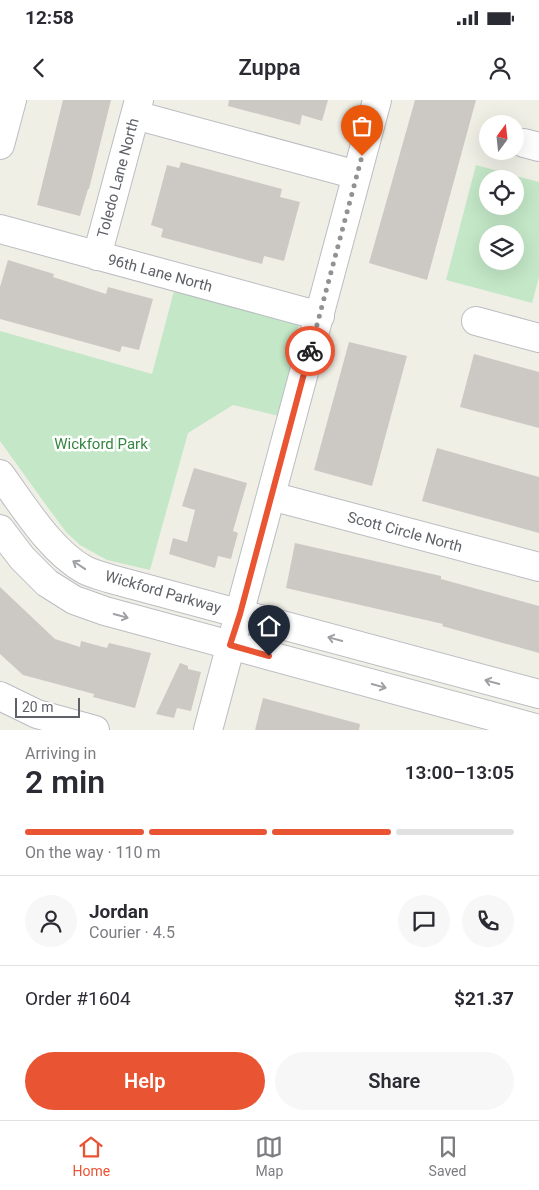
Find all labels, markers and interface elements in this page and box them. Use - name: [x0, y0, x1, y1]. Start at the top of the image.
- text: 12:58: [25, 6, 74, 29]
- icon: back: [25, 54, 53, 82]
- icon: person: [486, 54, 514, 82]
- text: Zuppa: [239, 55, 300, 80]
- pin: [341, 105, 383, 156]
- icon: bag: [348, 112, 376, 140]
- north arrow: [479, 115, 524, 160]
- map controls: [479, 115, 524, 270]
- street label: Toledo Lane North: [93, 116, 143, 240]
- button: locate: [479, 170, 524, 215]
- button: layers: [479, 225, 524, 270]
- street label: 96th Lane North: [106, 250, 214, 296]
- courier: [285, 326, 335, 376]
- icon: bike: [296, 337, 324, 365]
- park label: Wickford Park: [54, 435, 148, 453]
- street label: Scott Circle North: [346, 508, 464, 556]
- one-way arrow: [72, 560, 86, 570]
- street label: Wickford Parkway: [103, 567, 223, 617]
- pin: [248, 605, 290, 656]
- one-way arrow: [113, 612, 129, 621]
- icon: home: [255, 612, 283, 640]
- one-way arrow: [327, 634, 343, 644]
- one-way arrow: [484, 676, 500, 686]
- one-way arrow: [371, 681, 387, 691]
- scale bar: [15, 695, 80, 718]
- text: 20 m: [22, 699, 54, 715]
- text: Arriving in: [25, 744, 96, 763]
- text: 13:00–13:05: [405, 761, 514, 784]
- text: 2 min: [25, 763, 105, 801]
- text: On the way · 110 m: [25, 843, 161, 862]
- button: person: [25, 895, 77, 947]
- button: chat: [398, 895, 450, 947]
- button: phone: [462, 895, 514, 947]
- text: Jordan: [89, 900, 149, 923]
- text: Courier · 4.5: [89, 923, 175, 942]
- text: Order #1604: [25, 987, 131, 1010]
- text: $21.37: [454, 987, 514, 1010]
- button: Help: [25, 1052, 265, 1110]
- button: Share: [275, 1052, 514, 1110]
- tab: Home: [73, 1133, 110, 1179]
- tab: Map: [255, 1133, 283, 1179]
- tab: Saved: [429, 1133, 466, 1179]

